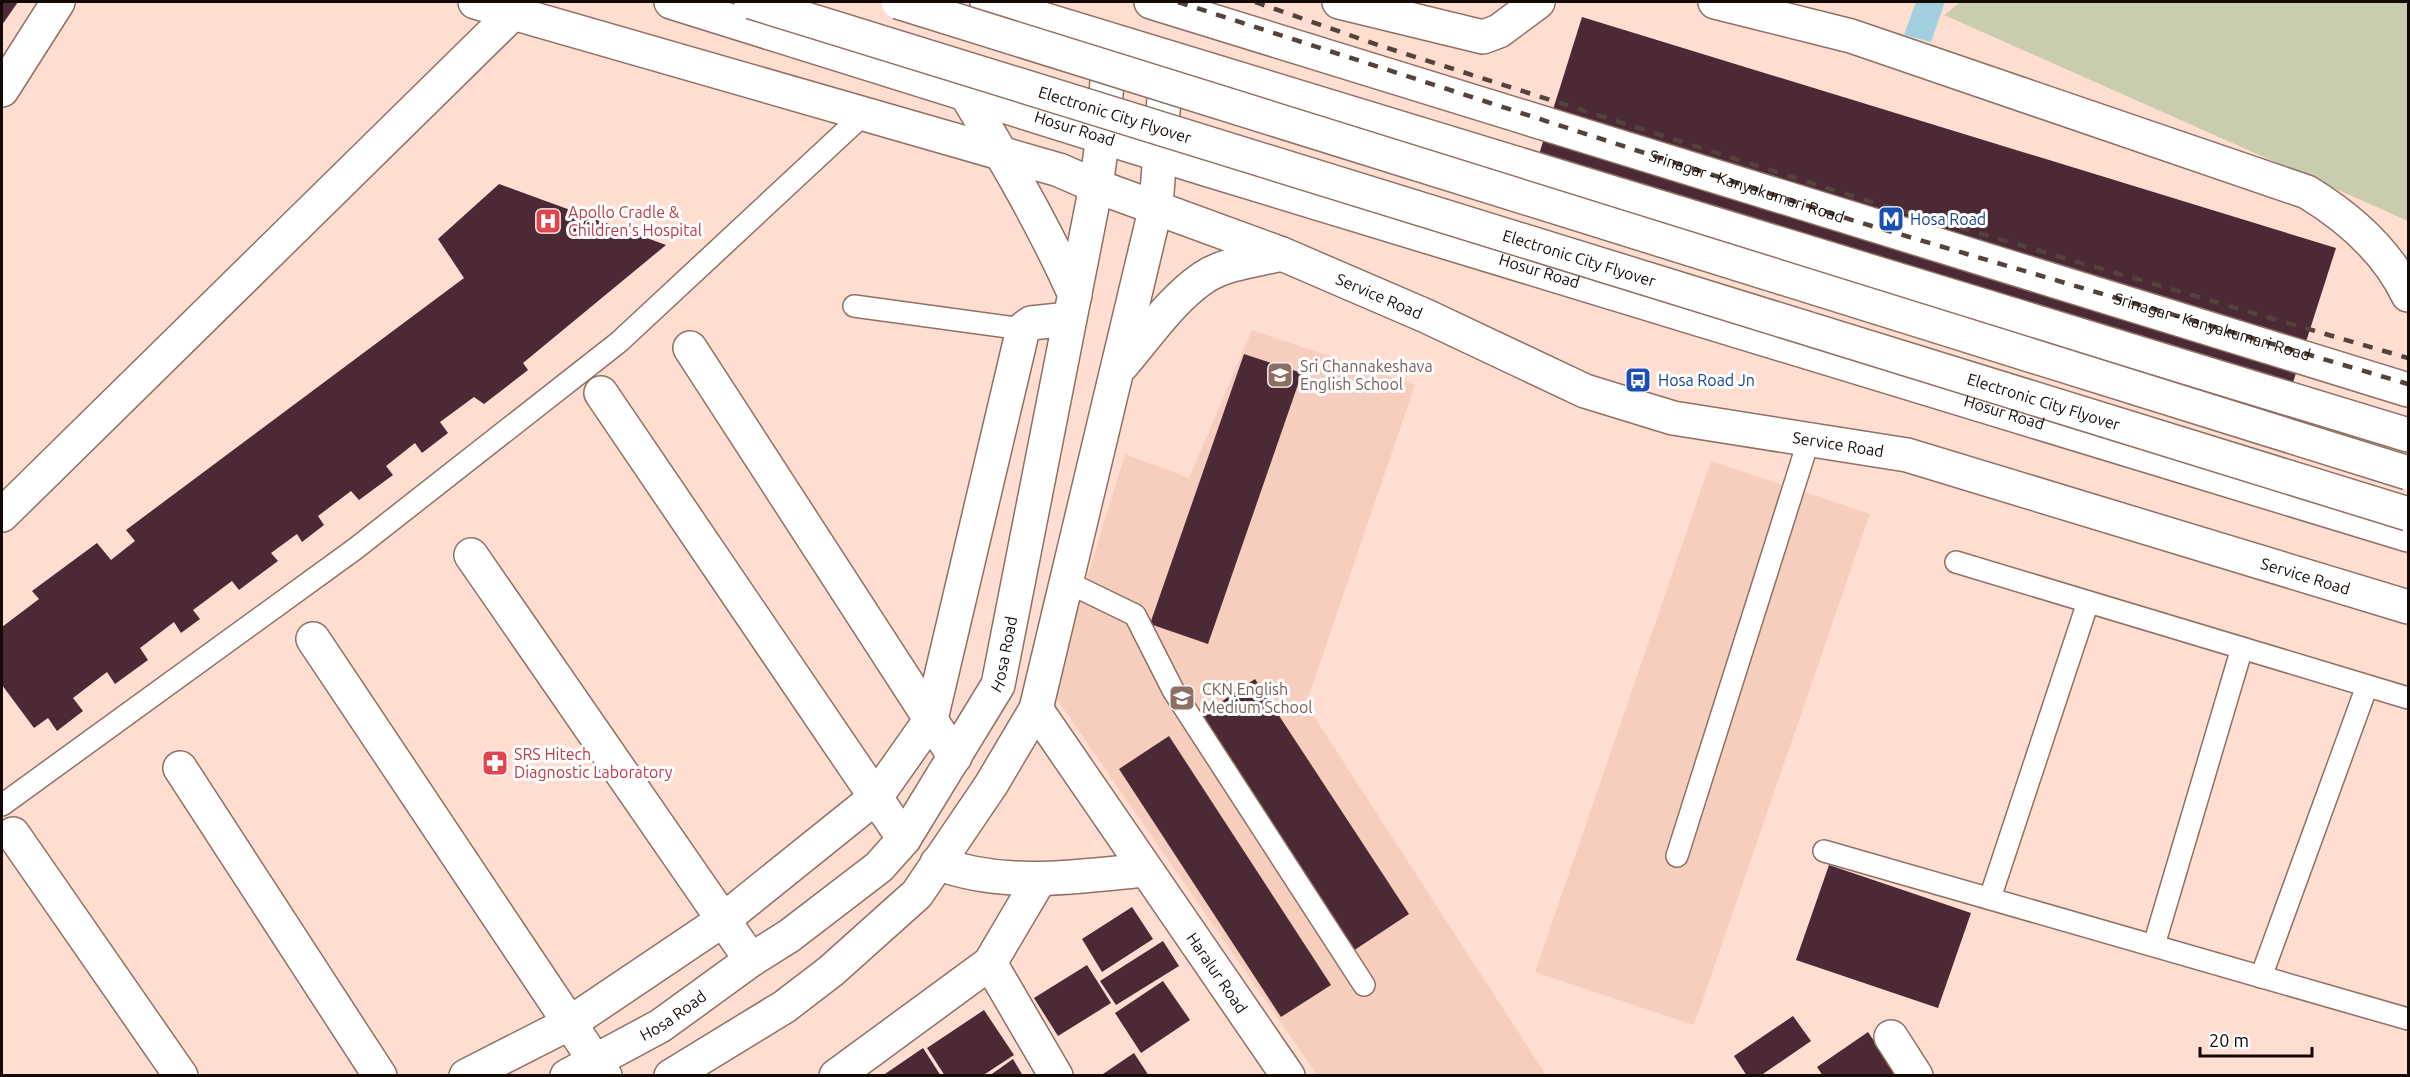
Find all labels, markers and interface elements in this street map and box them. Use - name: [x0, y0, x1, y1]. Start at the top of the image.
- street label: Electronic City Flyover: [1036, 82, 1194, 147]
- street label: Hosur Road: [1032, 107, 1117, 149]
- street label: Srinagar - Kanyakumari Road: [1647, 146, 1847, 226]
- place label: Apollo Cradle & Children's Hospital: [568, 203, 702, 239]
- metro station icon: Hosa Road: [1876, 204, 1906, 234]
- hospital icon: Apollo Cradle & Children's Hospital: [533, 206, 563, 236]
- place label: Hosa Road: [1910, 210, 1986, 228]
- street label: Electronic City Flyover: [1501, 226, 1658, 290]
- street label: Hosur Road: [1497, 250, 1582, 291]
- street label: Service Road: [1333, 269, 1425, 322]
- street label: Srinagar - Kanyakumari Road: [2112, 289, 2313, 364]
- place label: Sri Channakeshava English School: [1300, 357, 1433, 393]
- school or university icon: Sri Channakeshava English School: [1265, 360, 1295, 390]
- bus stop icon: Hosa Road Jn: [1623, 365, 1653, 395]
- street label: Electronic City Flyover: [1965, 369, 2122, 434]
- place label: Hosa Road Jn: [1658, 371, 1755, 389]
- street label: Hosur Road: [1962, 391, 2047, 433]
- street label: Service Road: [1791, 428, 1885, 460]
- street label: Service Road: [2259, 554, 2352, 598]
- street label: Hosa Road: [987, 615, 1020, 695]
- place label: CKN English Medium School: [1202, 680, 1312, 716]
- school or university icon: CKN English Medium School: [1167, 683, 1197, 713]
- place label: SRS Hitech Diagnostic Laboratory: [514, 745, 673, 781]
- pharmacy icon: SRS Hitech Diagnostic Laboratory: [480, 748, 510, 778]
- street label: Haralur Road: [1183, 929, 1251, 1017]
- street label: Hosa Road: [637, 987, 709, 1044]
- scale bar: [2200, 1020, 2312, 1058]
- text: 20 m: [2209, 1030, 2249, 1050]

